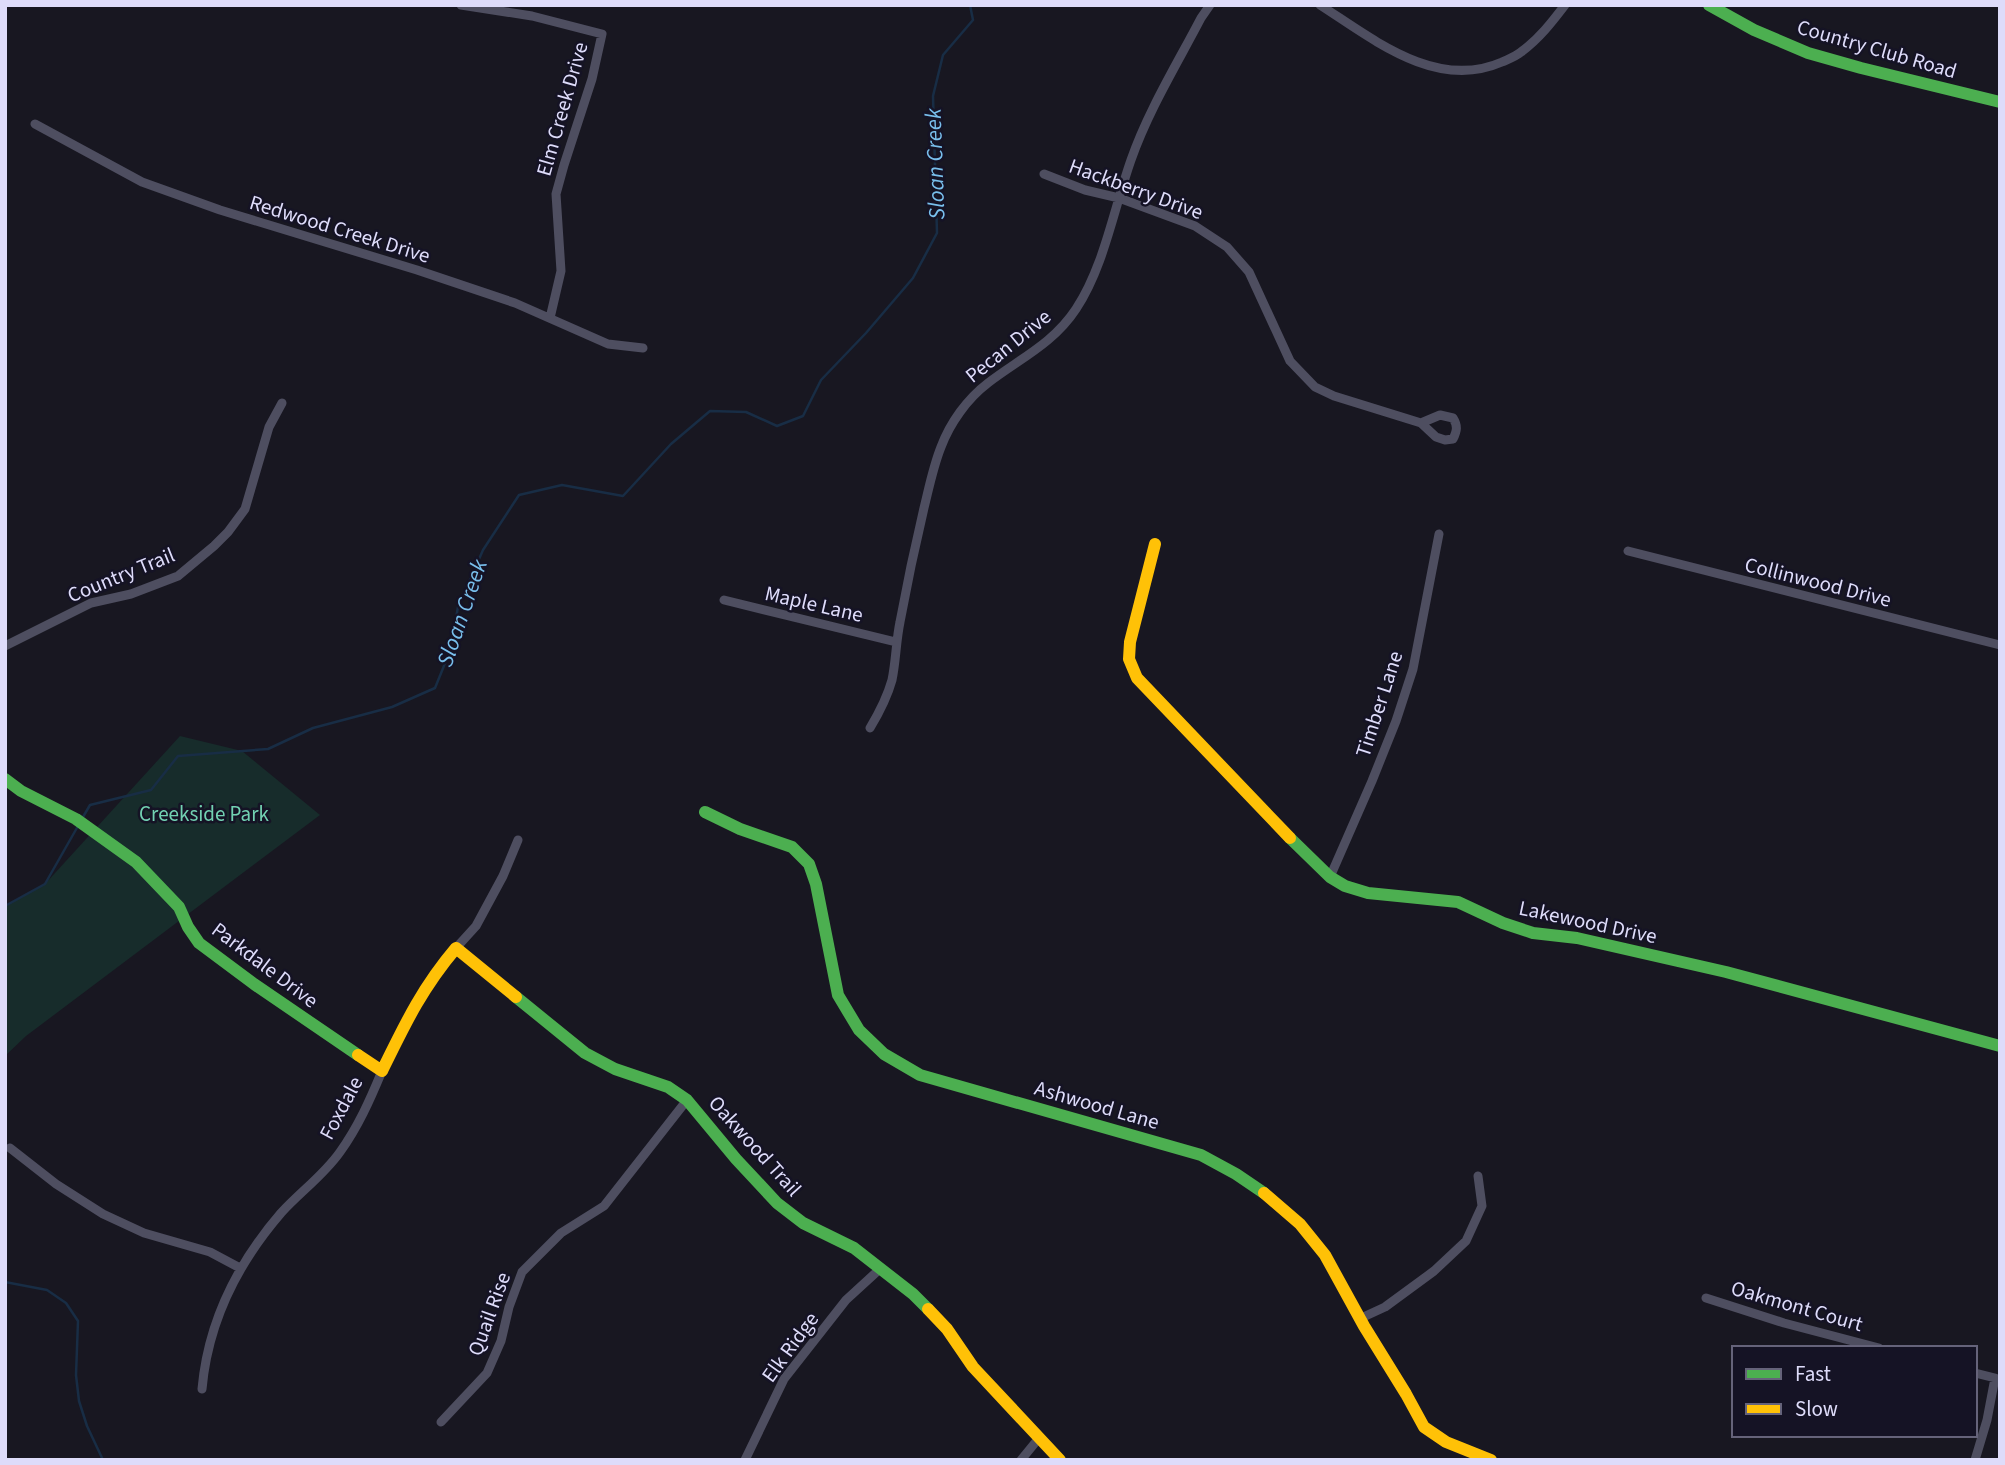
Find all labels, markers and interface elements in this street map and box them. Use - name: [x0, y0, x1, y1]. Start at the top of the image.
- street label: Country Club Road: [1794, 12, 1960, 86]
- street label: Elm Creek Drive: [529, 39, 595, 179]
- water label: Sloan Creek: [917, 107, 953, 220]
- street label: Hackberry Drive: [1065, 151, 1207, 227]
- street label: Redwood Creek Drive: [246, 187, 434, 271]
- street label: Pecan Drive: [959, 302, 1057, 390]
- street label: Country Trail: [63, 540, 179, 610]
- street label: Collinwood Drive: [1742, 549, 1894, 615]
- water label: Sloan Creek: [428, 554, 496, 671]
- street label: Maple Lane: [762, 578, 866, 630]
- street label: Timber Lane: [1348, 647, 1410, 761]
- park label: Creekside Park: [139, 799, 269, 829]
- street label: Lakewood Drive: [1516, 893, 1660, 951]
- street label: Parkdale Drive: [205, 915, 325, 1015]
- street label: Foxdale: [312, 1071, 370, 1145]
- street label: Ashwood Lane: [1031, 1073, 1163, 1137]
- street label: Oakwood Trail: [701, 1089, 809, 1203]
- street label: Quail Rise: [460, 1268, 518, 1360]
- street label: Oakmont Court: [1728, 1273, 1866, 1339]
- street label: Elk Ridge: [754, 1306, 826, 1388]
- legend: [1732, 1346, 1977, 1437]
- text: Fast: [1795, 1359, 1831, 1389]
- text: Slow: [1795, 1394, 1838, 1424]

